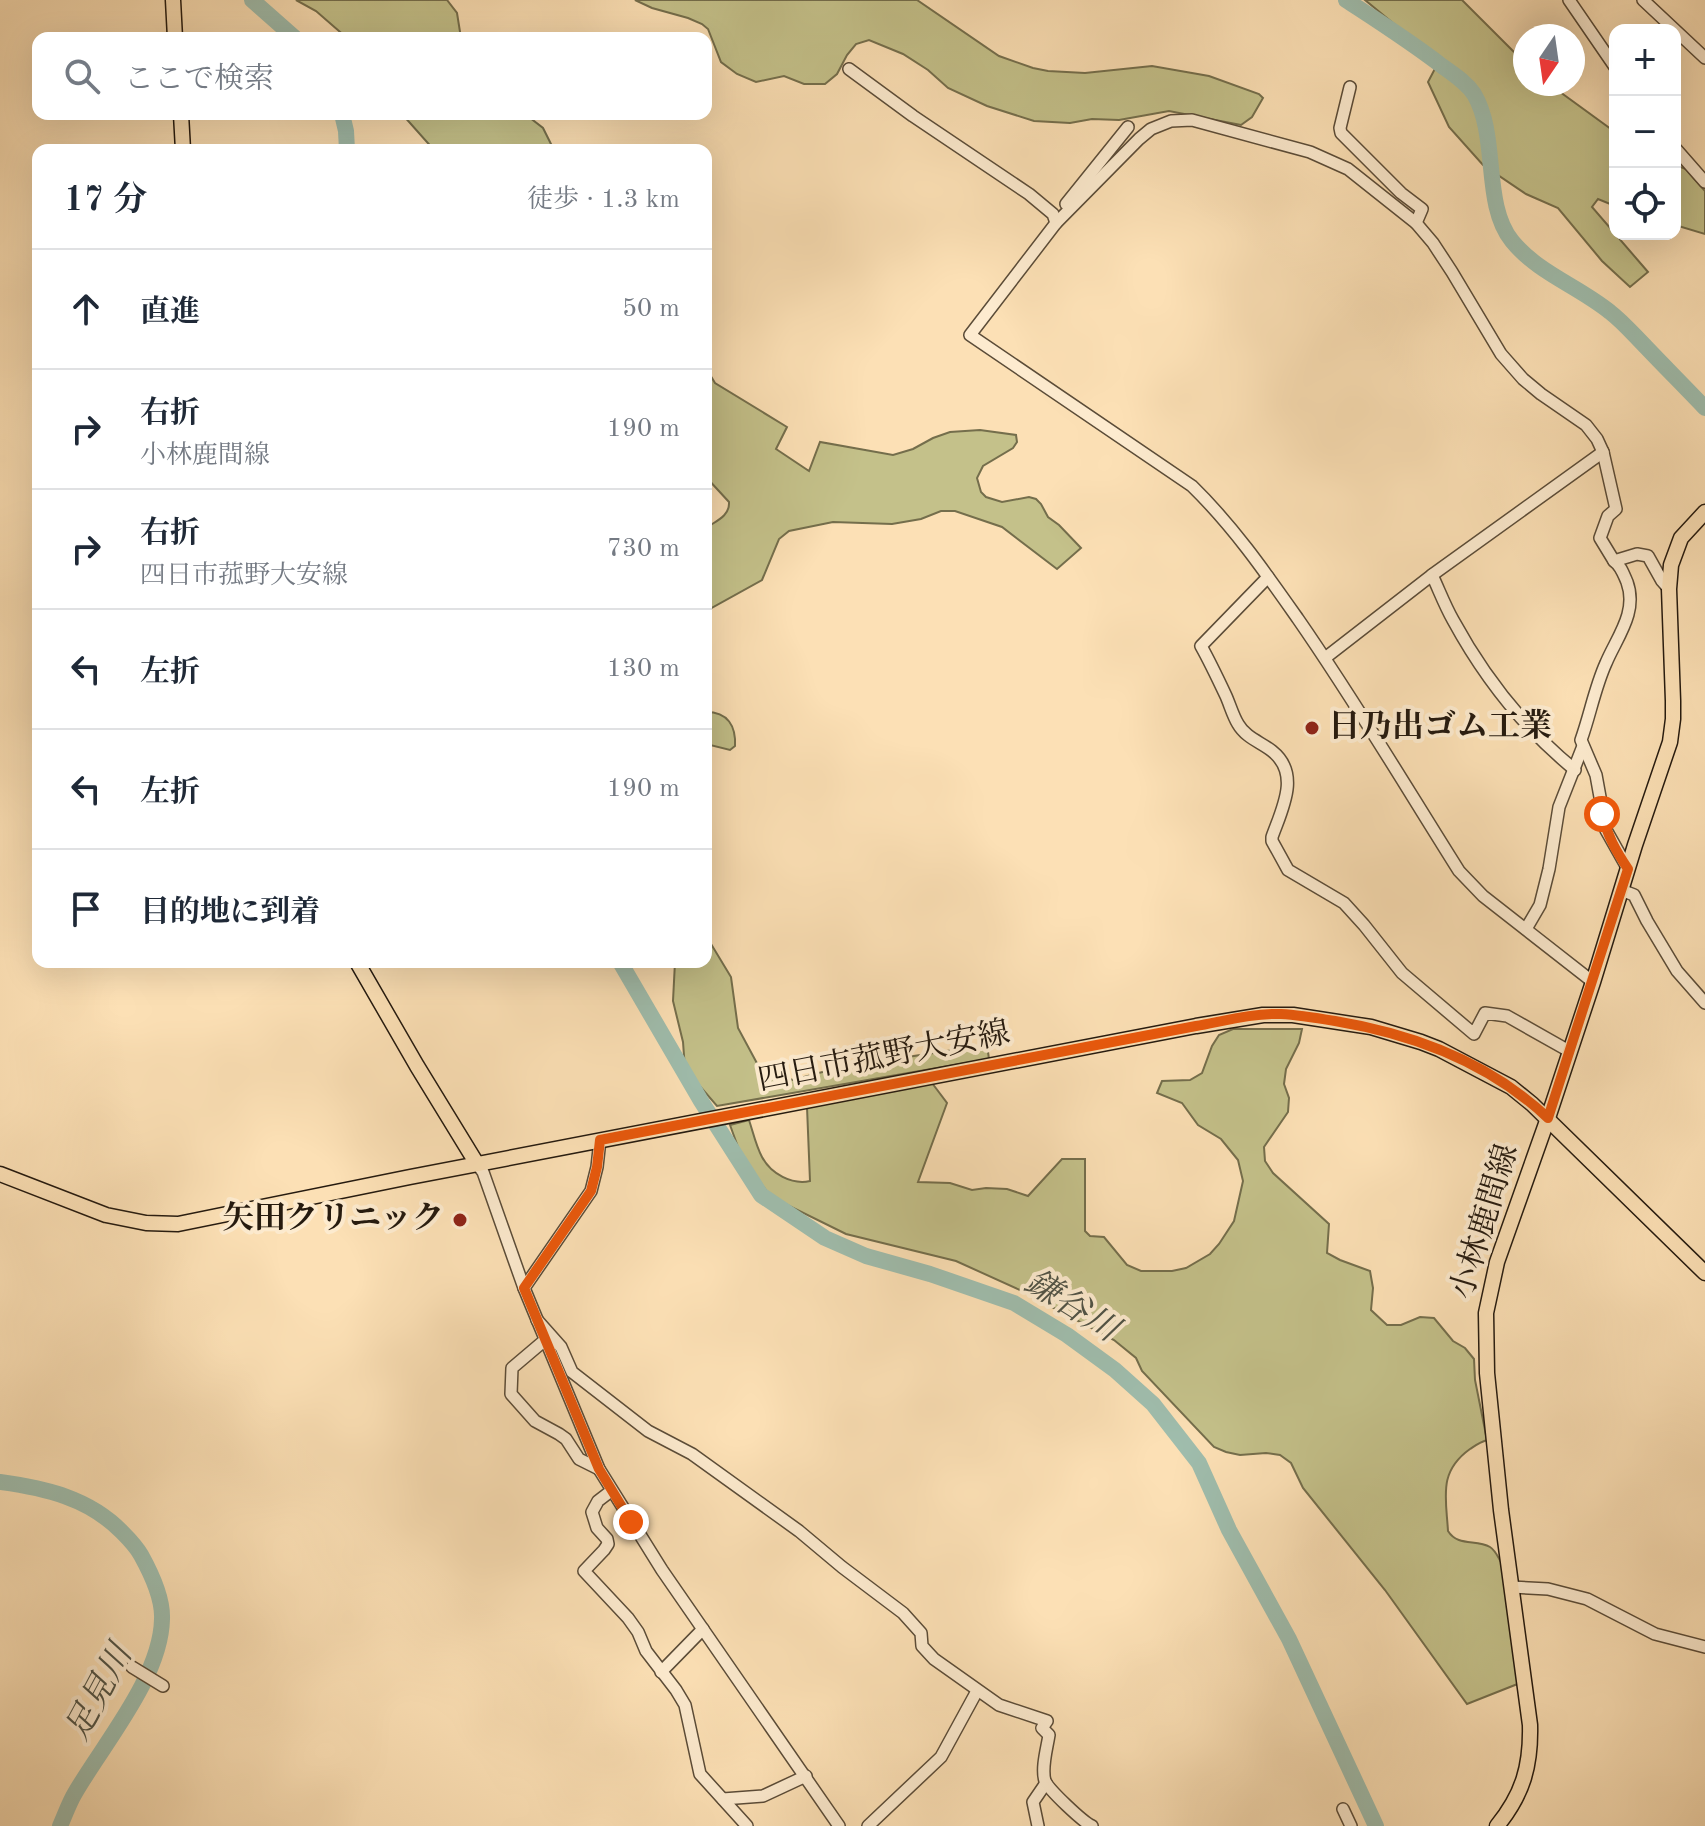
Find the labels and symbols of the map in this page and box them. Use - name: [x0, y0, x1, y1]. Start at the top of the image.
- north arrow: [1513, 24, 1585, 96]
- place label: 日乃出ゴム工業: [1328, 708, 1552, 744]
- marker: 日乃出ゴム工業: [1303, 719, 1321, 737]
- route start: [1584, 796, 1620, 832]
- street label: 四日市菰野大安線: [755, 1014, 1013, 1098]
- street label: 小林鹿間線: [1444, 1140, 1525, 1303]
- place label: 矢田クリニック: [222, 1201, 444, 1236]
- marker: 矢田クリニック: [451, 1211, 469, 1229]
- water label: 鎌谷川: [1019, 1263, 1128, 1351]
- route end: [613, 1504, 649, 1540]
- water label: 足見川: [59, 1636, 141, 1746]

